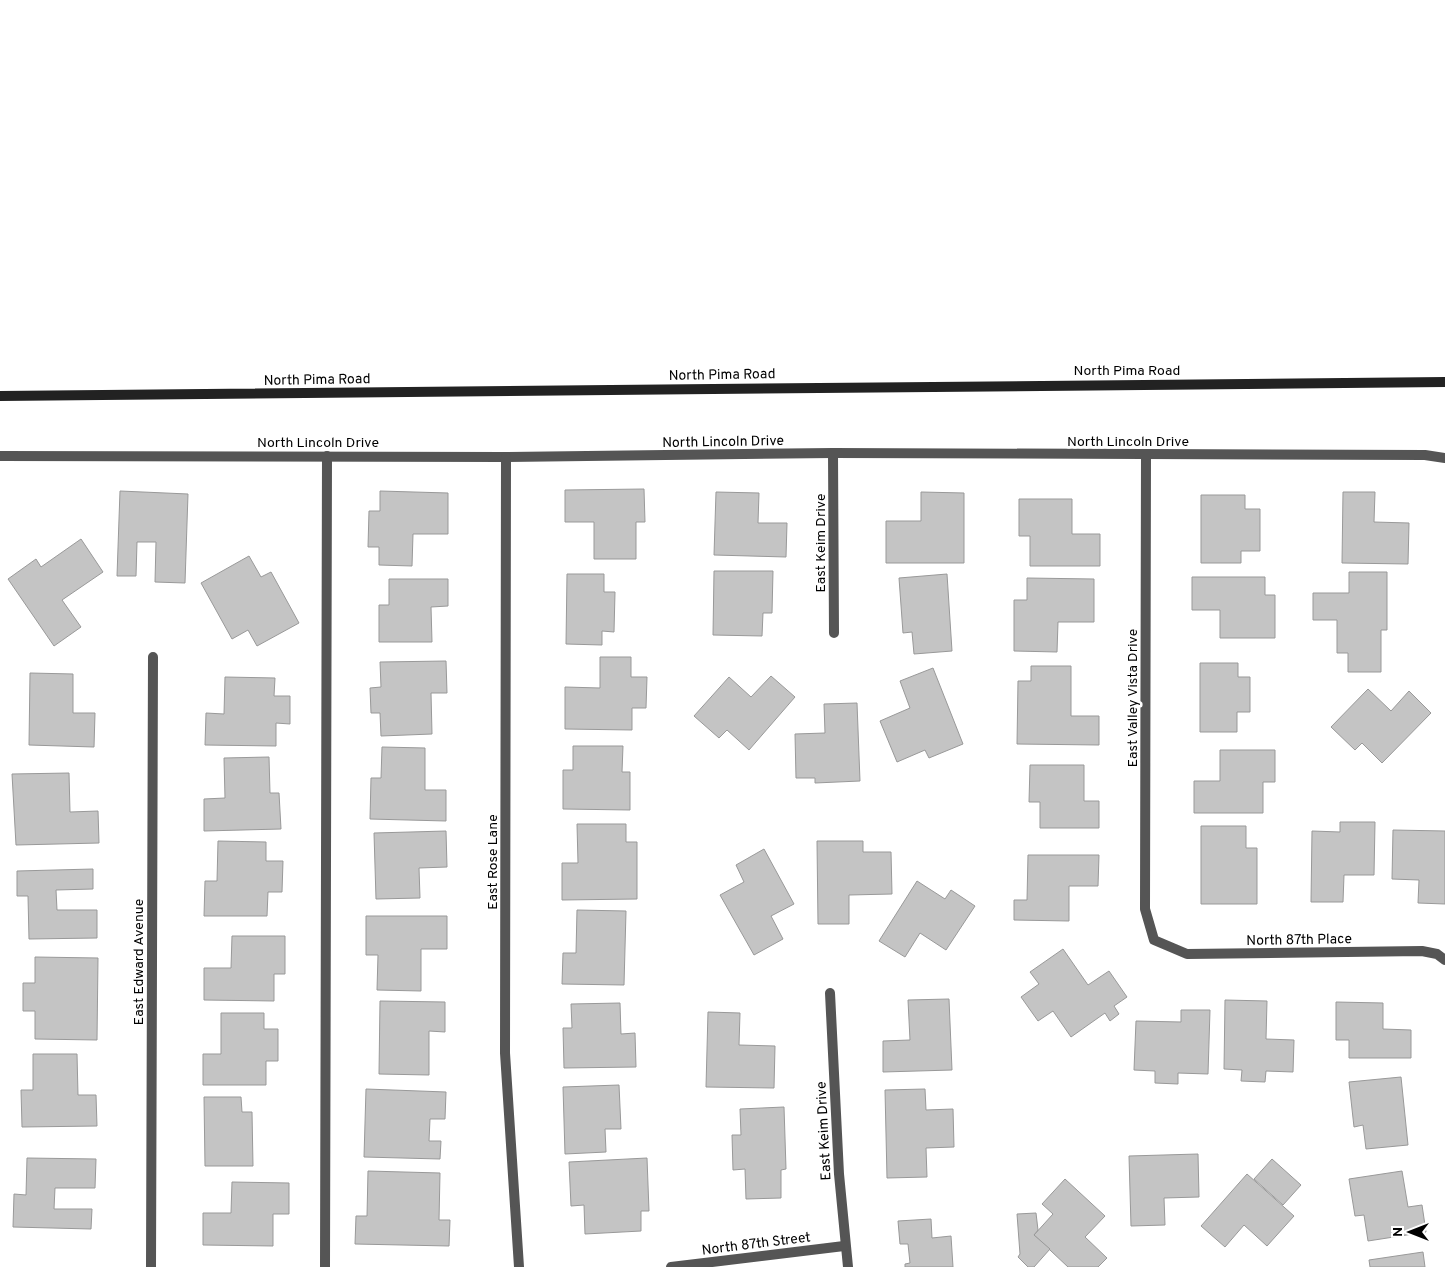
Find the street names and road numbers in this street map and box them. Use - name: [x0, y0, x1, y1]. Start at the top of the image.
- street label: North Pima Road: [1074, 363, 1180, 380]
- street label: North Pima Road: [668, 366, 776, 385]
- street label: North Pima Road: [263, 371, 371, 390]
- street label: North Lincoln Drive: [662, 433, 784, 452]
- street label: North Lincoln Drive: [1067, 434, 1189, 451]
- street label: North Lincoln Drive: [257, 435, 379, 452]
- street label: East Keim Drive: [813, 494, 830, 592]
- street label: East Valley Vista Drive: [1125, 629, 1142, 767]
- street label: East Rose Lane: [485, 814, 502, 910]
- street label: East Edward Avenue: [131, 899, 148, 1025]
- street label: North 87th Place: [1246, 931, 1352, 950]
- street label: East Keim Drive: [813, 1081, 836, 1181]
- street label: North 87th Street: [701, 1229, 812, 1260]

